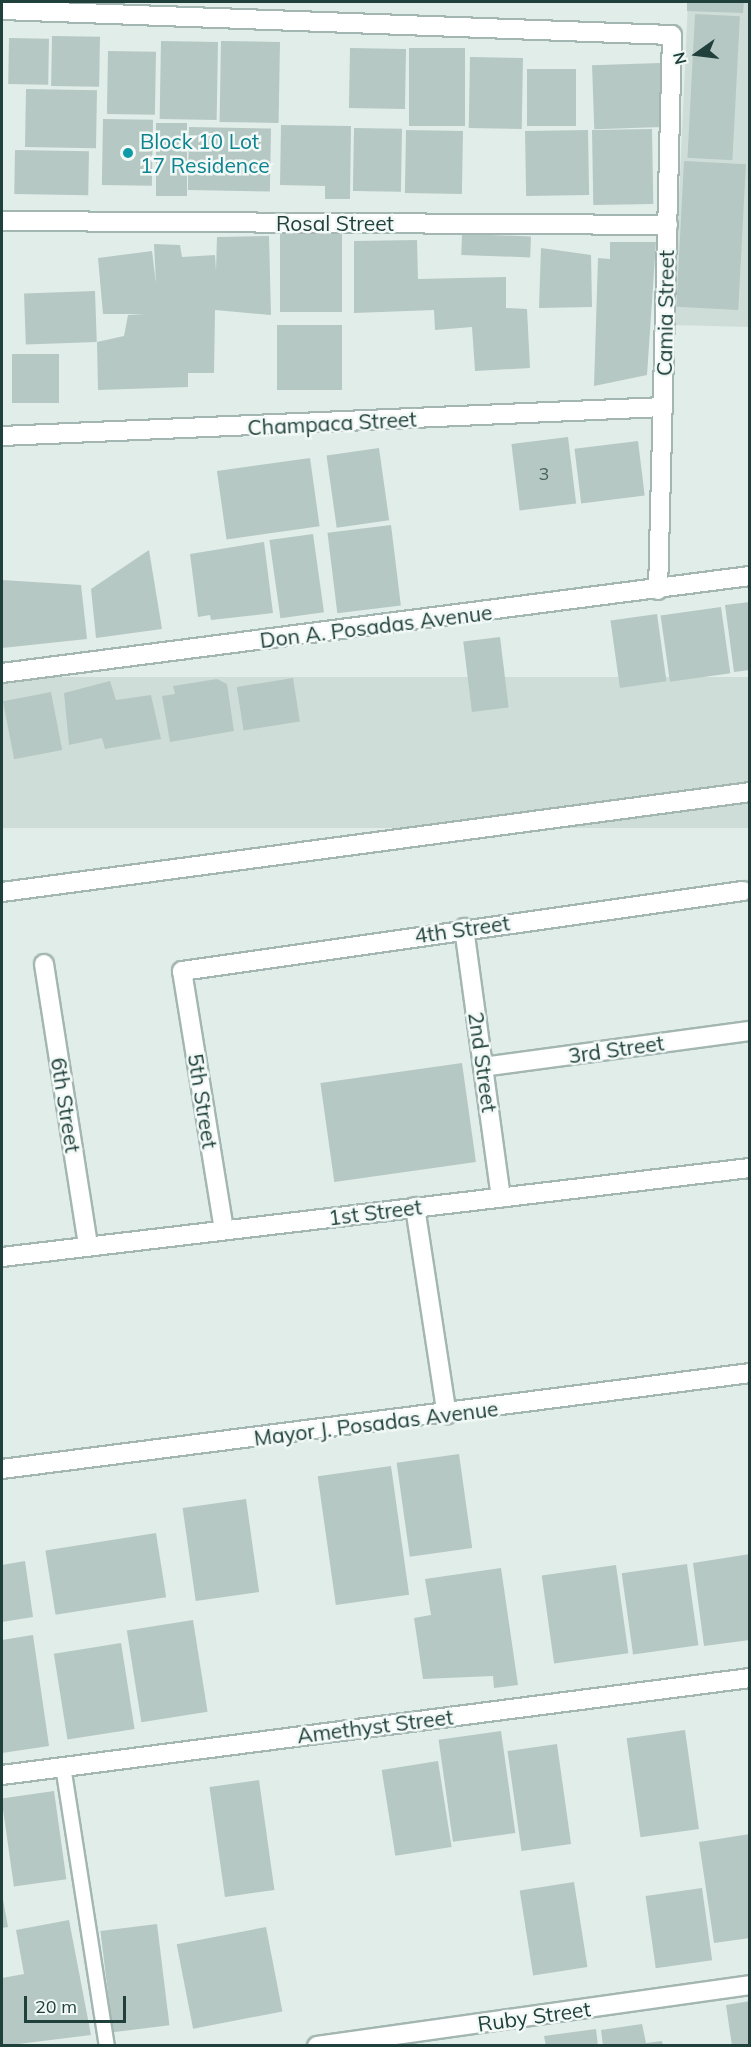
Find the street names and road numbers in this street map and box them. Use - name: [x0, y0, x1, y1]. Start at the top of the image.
- street label: Rosal Street: [276, 210, 394, 236]
- street label: Camia Street: [651, 250, 679, 376]
- street label: Champaca Street: [247, 406, 417, 440]
- street label: Don A. Posadas Avenue: [258, 599, 494, 653]
- street label: 4th Street: [413, 910, 511, 948]
- street label: 2nd Street: [463, 1010, 503, 1114]
- street label: 3rd Street: [567, 1030, 665, 1068]
- street label: 5th Street: [183, 1052, 223, 1150]
- street label: 6th Street: [46, 1056, 86, 1154]
- street label: 1st Street: [327, 1194, 423, 1230]
- street label: Mayor J. Posadas Avenue: [252, 1396, 500, 1450]
- street label: Amethyst Street: [296, 1704, 454, 1748]
- street label: Ruby Street: [476, 1996, 592, 2036]

